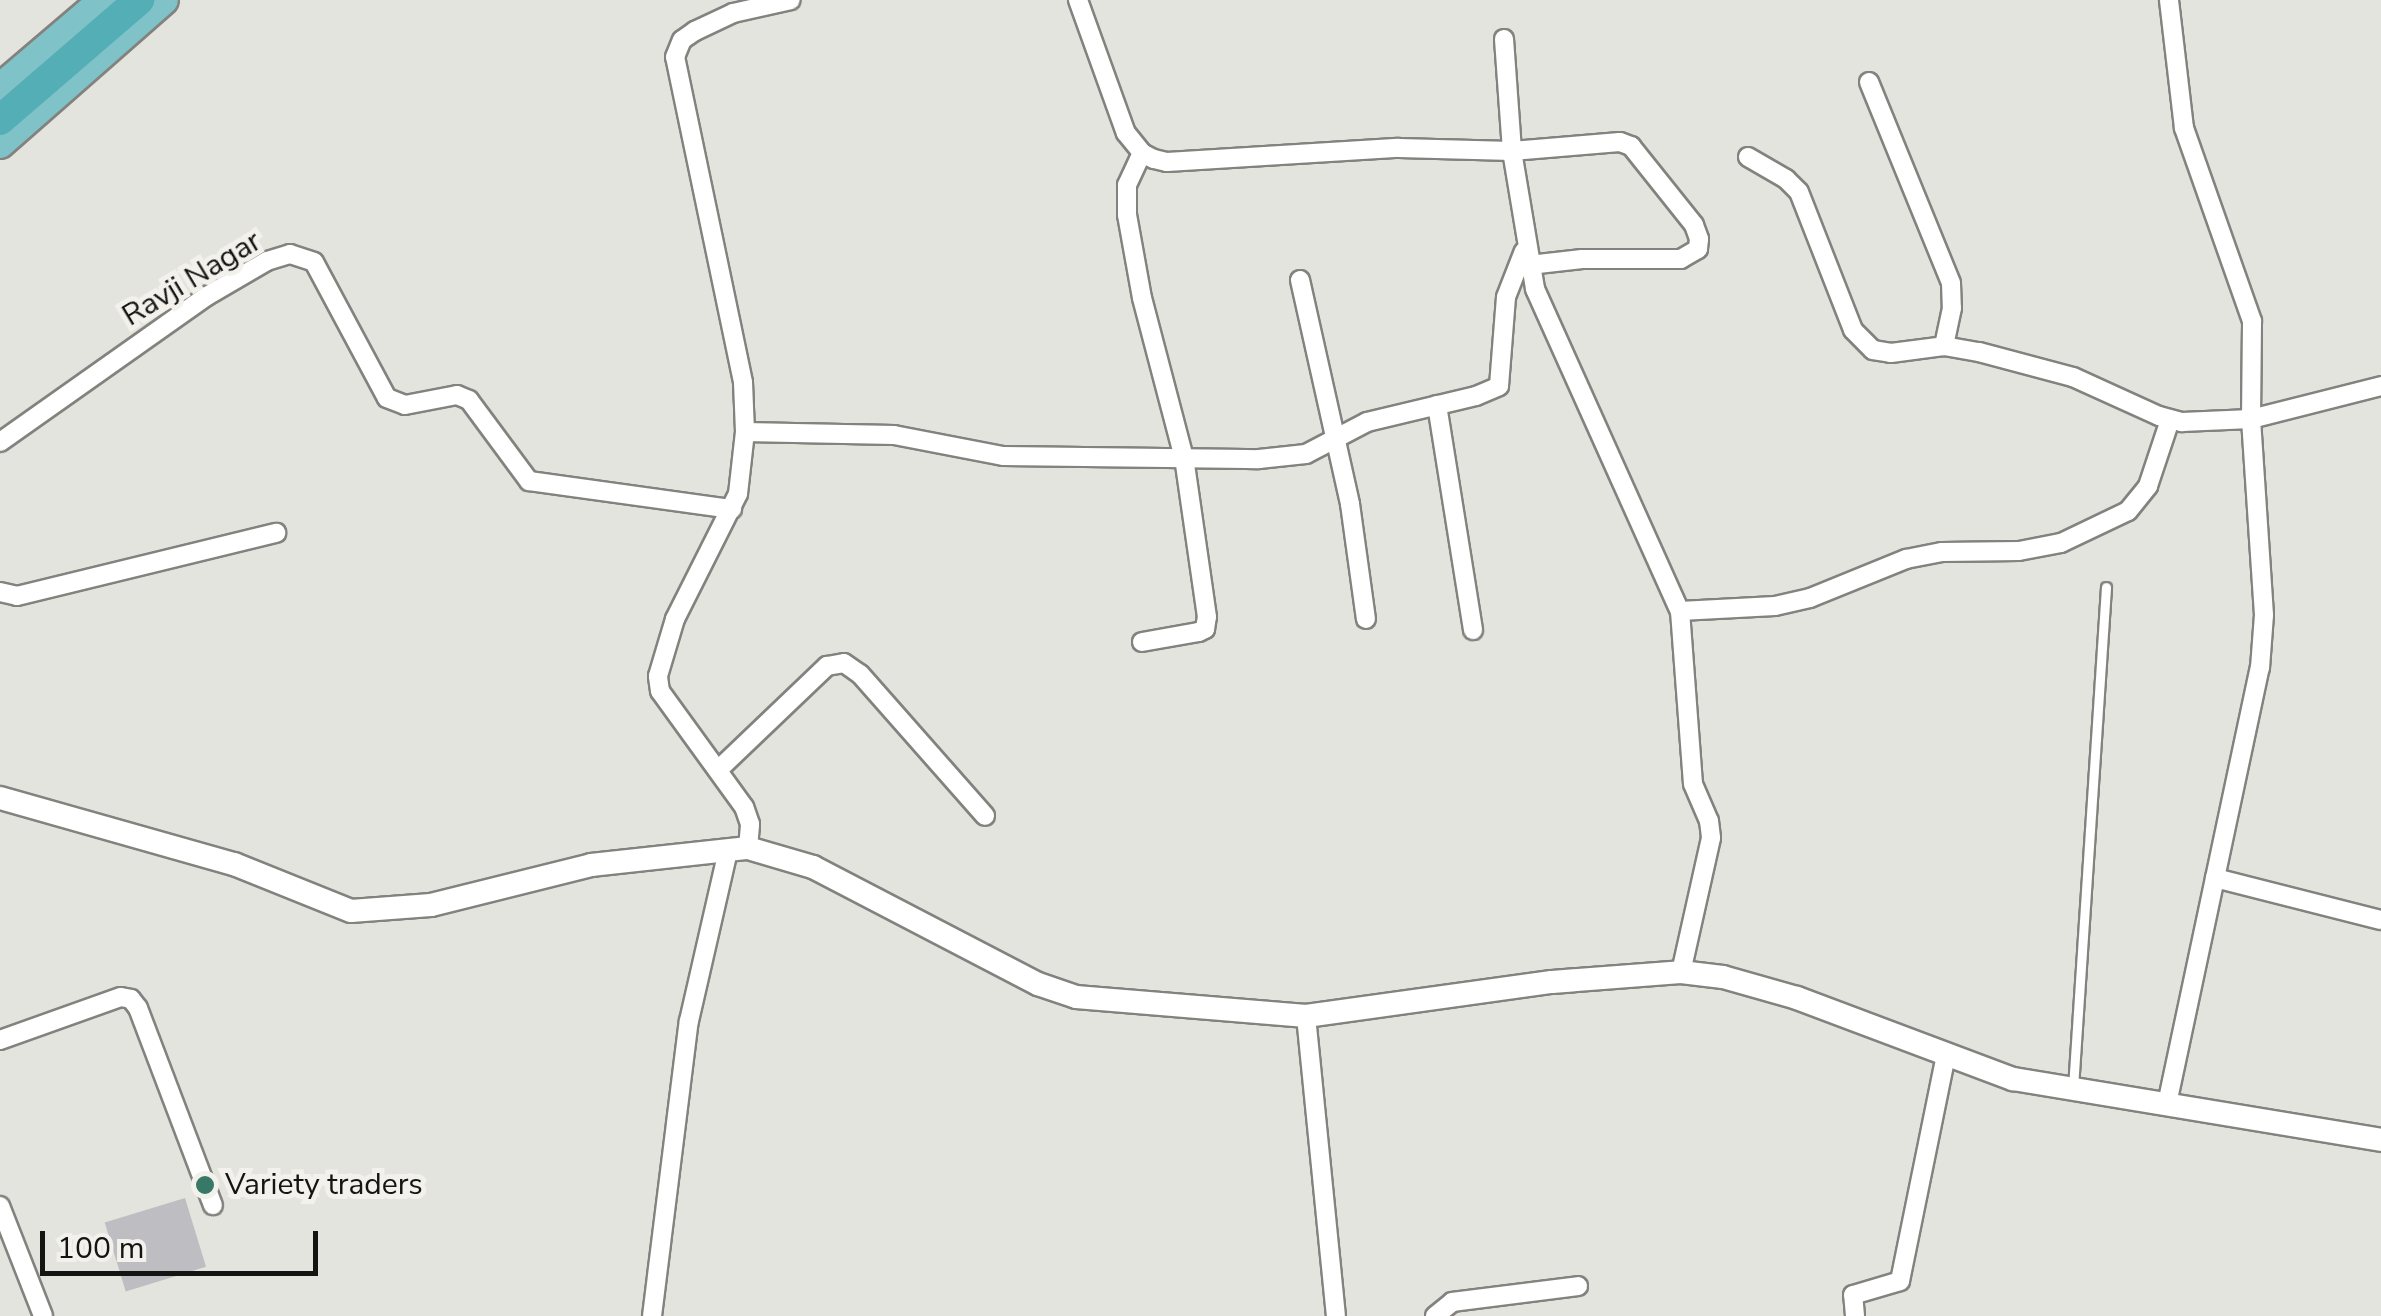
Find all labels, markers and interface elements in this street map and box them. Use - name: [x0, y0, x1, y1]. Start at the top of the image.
- street label: Ravji Nagar: [116, 224, 268, 334]
- place label: Variety traders: [225, 1167, 423, 1203]
- marker: Variety traders: [194, 1174, 216, 1196]
- scale bar: [45, 1211, 322, 1273]
- text: 100 m: [57, 1228, 144, 1269]

